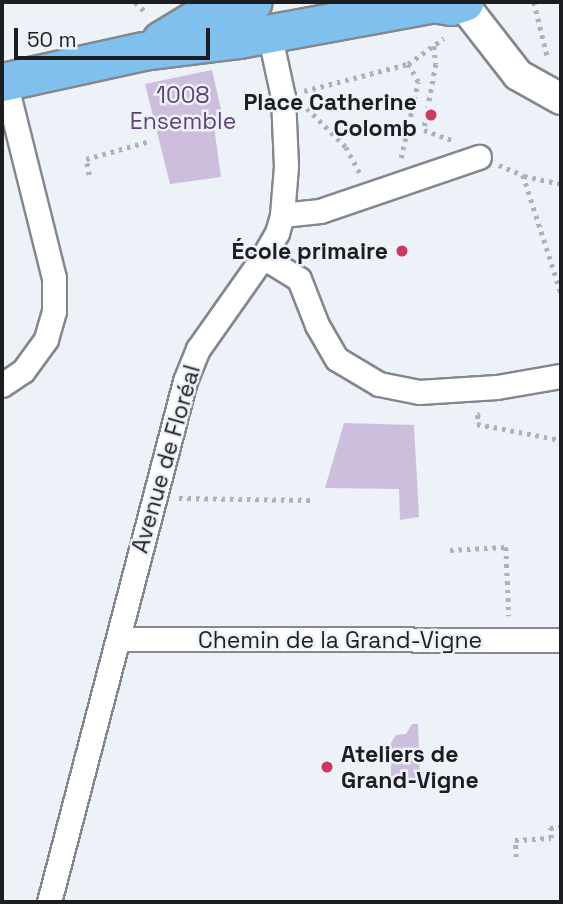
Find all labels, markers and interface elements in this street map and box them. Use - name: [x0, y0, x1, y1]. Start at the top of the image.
- scale bar: [18, 14, 214, 58]
- text: 50 m: [27, 26, 77, 53]
- park label: 1008 Ensemble: [130, 81, 236, 135]
- place label: Place Catherine Colomb: [243, 88, 417, 142]
- marker: Place Catherine Colomb: [423, 107, 439, 123]
- place label: École primaire: [232, 237, 388, 265]
- marker: École primaire: [394, 243, 410, 259]
- street label: Avenue de Floréal: [126, 362, 206, 556]
- street label: Chemin de la Grand-Vigne: [198, 626, 482, 654]
- place label: Ateliers de Grand-Vigne: [341, 740, 479, 794]
- marker: Ateliers de Grand-Vigne: [319, 759, 335, 775]

